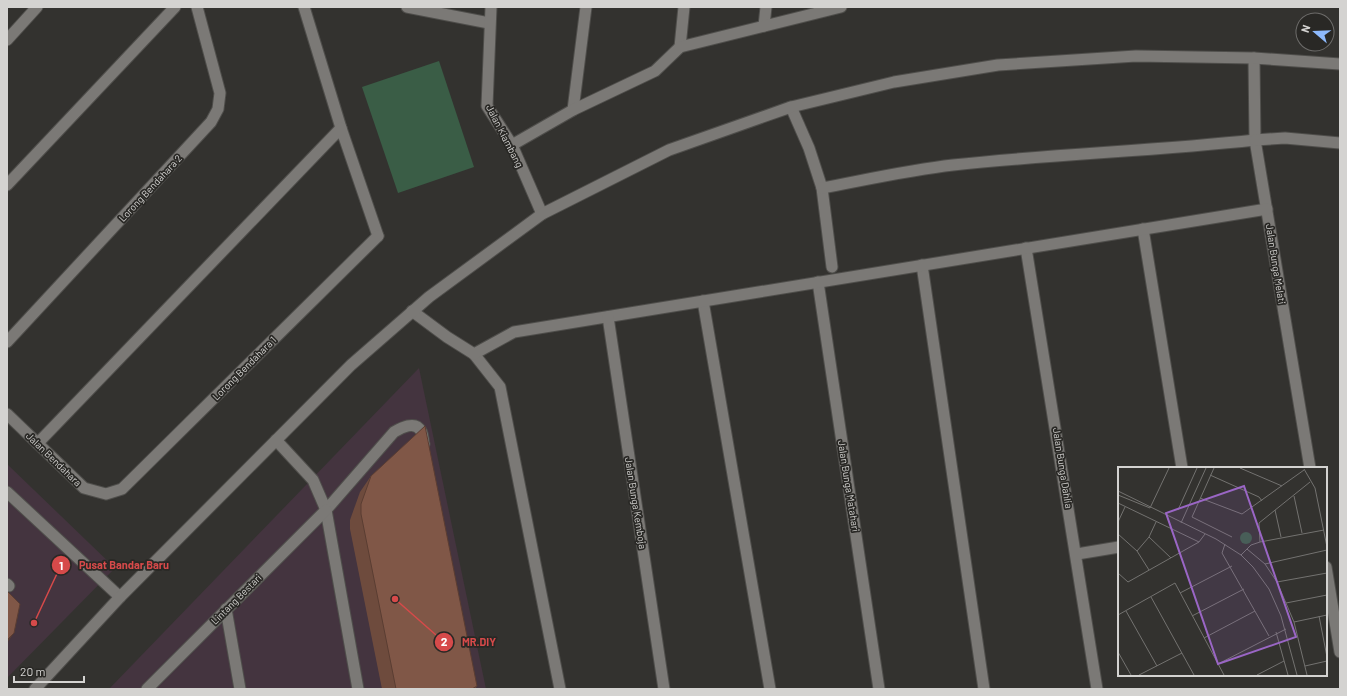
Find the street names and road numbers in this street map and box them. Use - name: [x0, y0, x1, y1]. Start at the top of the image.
- street label: Jalan Kiambang: [484, 103, 526, 169]
- street label: Lorong Bendahara 2: [116, 152, 184, 224]
- street label: Jalan Bunga Melati: [1264, 223, 1288, 305]
- street label: Lorong Bendahara 1: [210, 334, 278, 402]
- street label: Jalan Bunga Dahlia: [1051, 427, 1075, 509]
- street label: Jalan Bendahara: [24, 430, 84, 488]
- street label: Jalan Bunga Matahari: [836, 439, 862, 533]
- street label: Jalan Bunga Kemboja: [623, 456, 649, 550]
- street label: Lintang Bestari: [208, 571, 264, 627]

